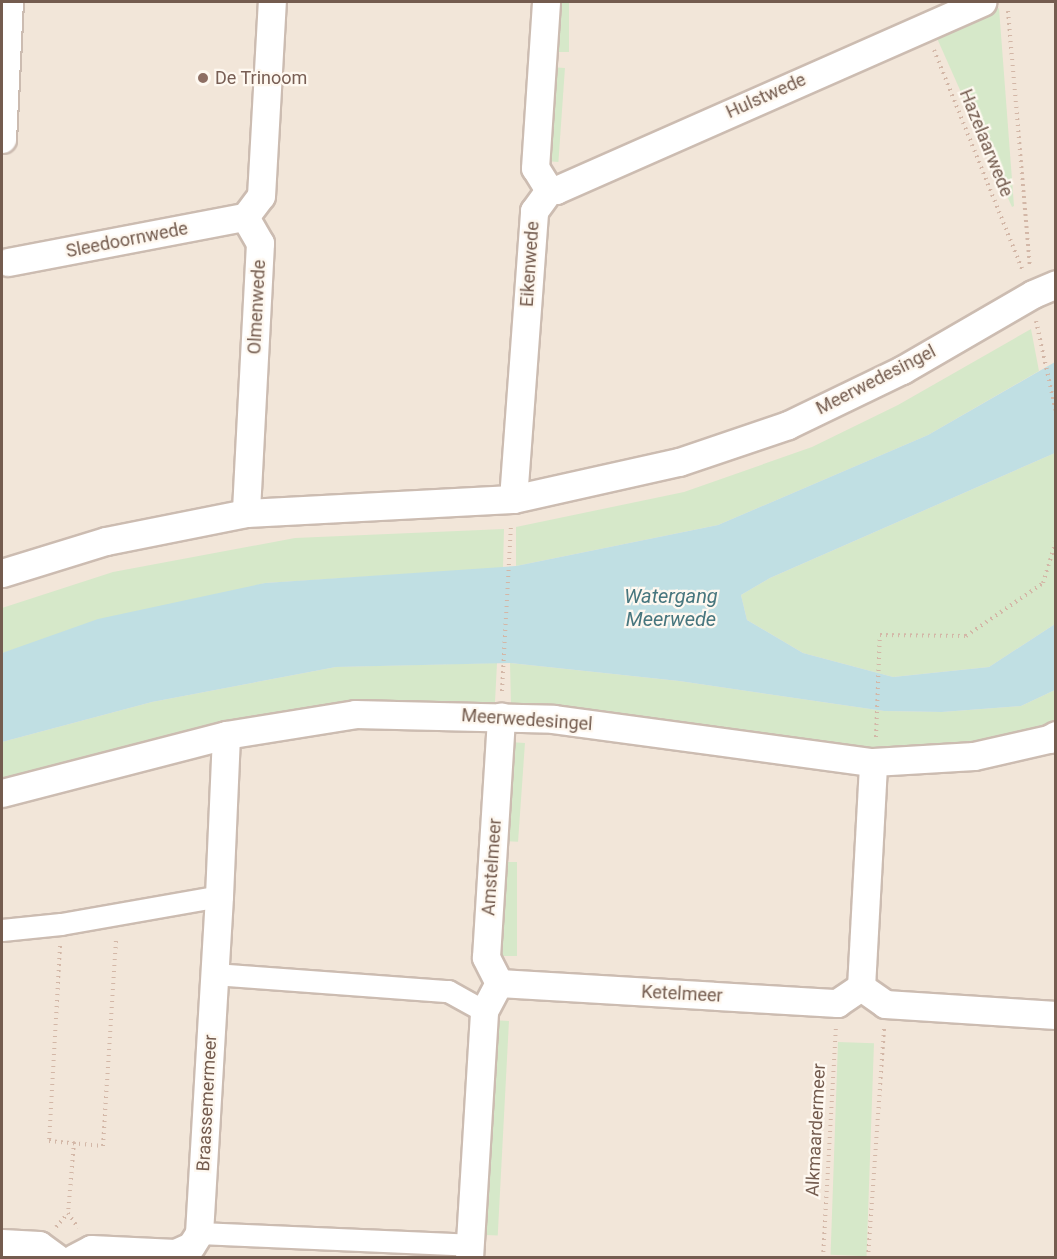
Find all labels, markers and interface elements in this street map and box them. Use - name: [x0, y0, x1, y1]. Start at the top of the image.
- place label: De Trinoom: [215, 67, 308, 89]
- street label: Hulstwede: [723, 69, 809, 123]
- marker: De Trinoom: [196, 71, 210, 85]
- street label: Hazelaarwede: [955, 86, 1017, 200]
- street label: Sleedoornwede: [64, 218, 190, 262]
- street label: Eikenwede: [516, 220, 544, 308]
- street label: Olmenwede: [244, 259, 270, 355]
- street label: Meerwedesingel: [813, 341, 939, 419]
- water label: Watergang Meerwede: [624, 585, 718, 632]
- street label: Meerwedesingel: [461, 705, 593, 735]
- street label: Amstelmeer: [478, 818, 506, 916]
- street label: Ketelmeer: [641, 981, 723, 1007]
- street label: Braassemermeer: [193, 1034, 221, 1172]
- street label: Alkmaardermeer: [802, 1063, 830, 1197]

